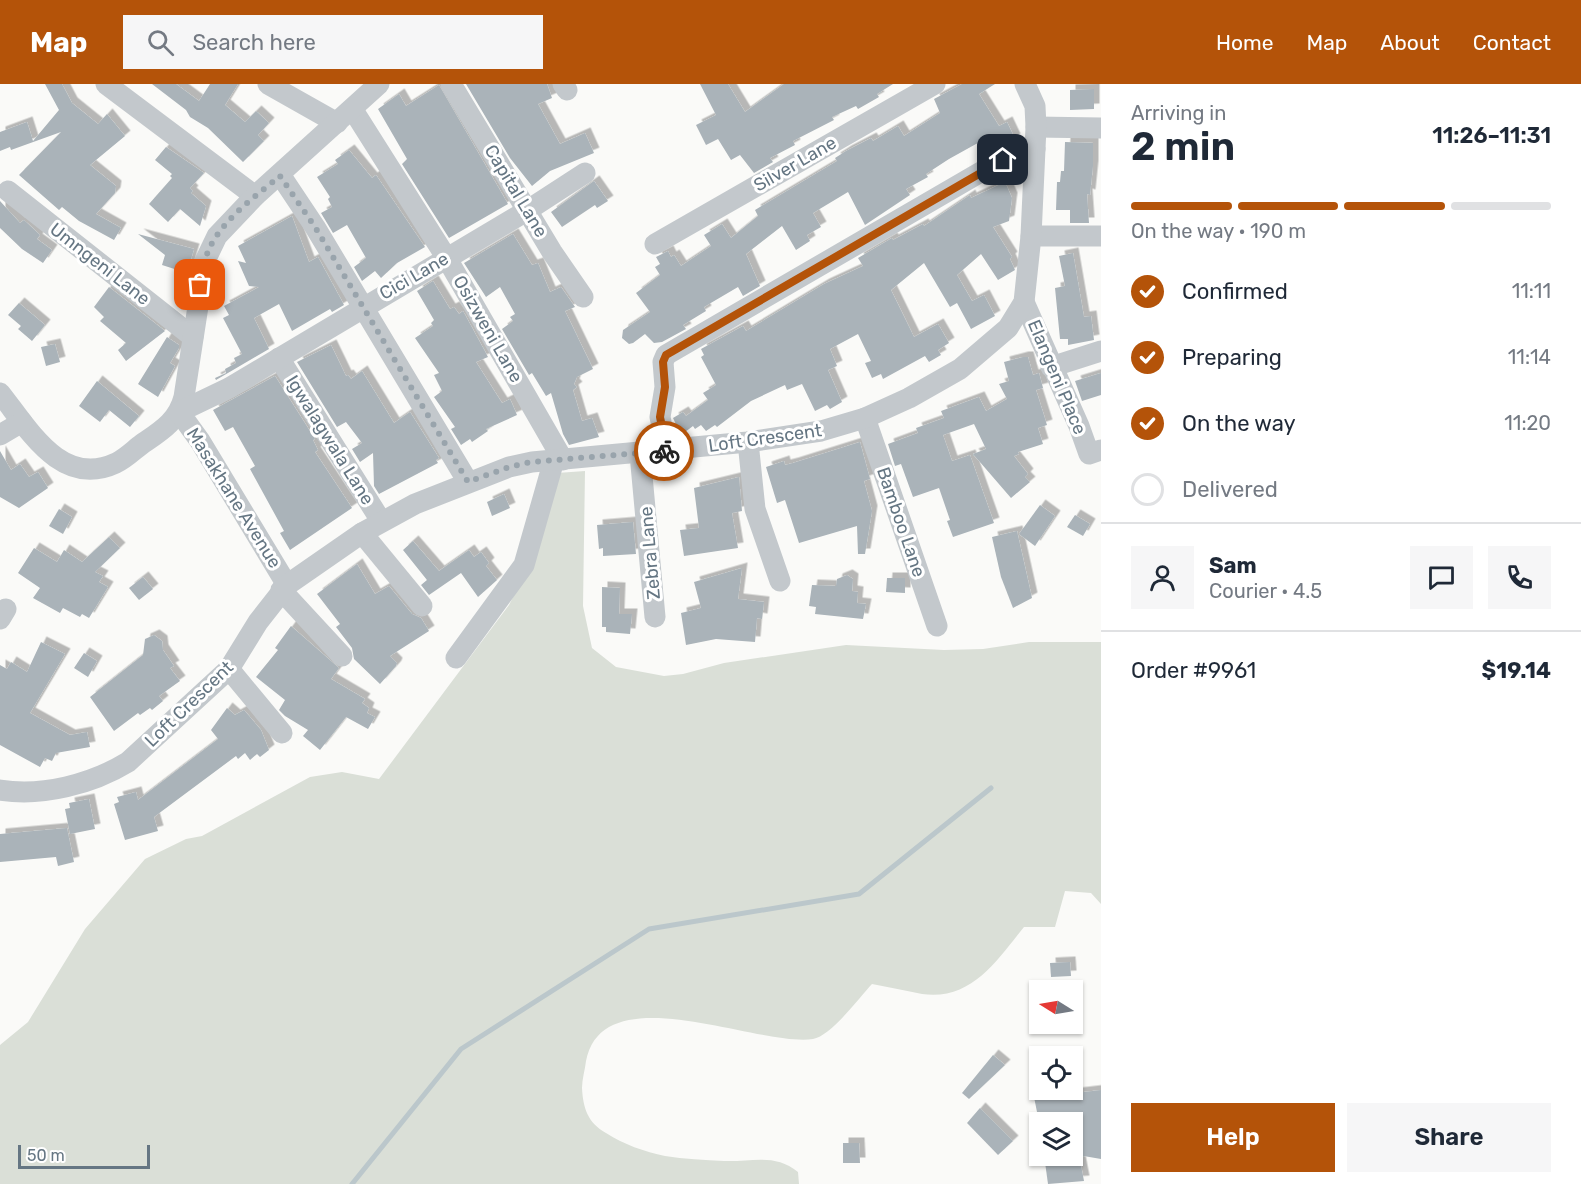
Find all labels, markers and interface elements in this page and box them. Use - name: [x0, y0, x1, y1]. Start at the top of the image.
- search box: [123, 15, 543, 69]
- text: Map: [30, 26, 87, 59]
- icon: search: [144, 26, 177, 59]
- text: Search here: [192, 29, 316, 56]
- text: Home: [1216, 30, 1273, 55]
- text: Map: [1306, 30, 1347, 55]
- text: About: [1380, 30, 1440, 55]
- text: Contact: [1473, 30, 1551, 55]
- text: Arriving in: [1131, 101, 1226, 125]
- text: 11:26–11:31: [1432, 122, 1551, 149]
- text: 2 min: [1131, 124, 1235, 170]
- street label: Silver Lane: [750, 132, 840, 196]
- pin: [977, 134, 1028, 185]
- street label: Capital Lane: [480, 141, 552, 241]
- icon: home: [986, 143, 1019, 176]
- street label: Umngeni Lane: [46, 218, 154, 310]
- text: On the way · 190 m: [1131, 219, 1306, 243]
- street label: Cici Lane: [376, 247, 452, 305]
- pin: [174, 259, 225, 310]
- icon: bag: [183, 268, 216, 301]
- street label: Osizweni Lane: [449, 272, 527, 386]
- icon: check: [1131, 275, 1164, 308]
- text: Confirmed: [1182, 278, 1288, 305]
- text: 11:11: [1512, 279, 1551, 303]
- street label: Elangeni Place: [1023, 316, 1091, 438]
- icon: check: [1131, 341, 1164, 374]
- text: Preparing: [1182, 344, 1282, 371]
- text: 11:14: [1508, 345, 1551, 369]
- street label: Igwalagwala Lane: [281, 371, 379, 509]
- icon: check: [1131, 407, 1164, 440]
- text: On the way: [1182, 410, 1296, 437]
- text: 11:20: [1504, 411, 1551, 435]
- street label: Loft Crescent: [707, 419, 823, 457]
- courier: [634, 421, 694, 481]
- street label: Masakhane Avenue: [182, 424, 286, 572]
- icon: bike: [648, 435, 681, 468]
- street label: Bamboo Lane: [872, 464, 930, 580]
- text: Delivered: [1182, 476, 1278, 503]
- street label: Zebra Lane: [635, 506, 665, 600]
- button: person: [1131, 546, 1194, 609]
- button: chat: [1410, 546, 1473, 609]
- button: phone: [1488, 546, 1551, 609]
- text: Sam: [1209, 552, 1257, 579]
- text: Courier · 4.5: [1209, 579, 1322, 603]
- street label: Loft Crescent: [140, 656, 238, 752]
- text: Order #9961: [1131, 657, 1256, 684]
- text: $19.14: [1482, 657, 1551, 684]
- north arrow: [1029, 980, 1083, 1034]
- map controls: [1029, 980, 1083, 1166]
- button: locate: [1029, 1046, 1083, 1100]
- button: Help: [1131, 1103, 1335, 1172]
- button: Share: [1347, 1103, 1551, 1172]
- button: layers: [1029, 1112, 1083, 1166]
- scale bar: [18, 1142, 150, 1170]
- text: 50 m: [27, 1146, 65, 1165]

